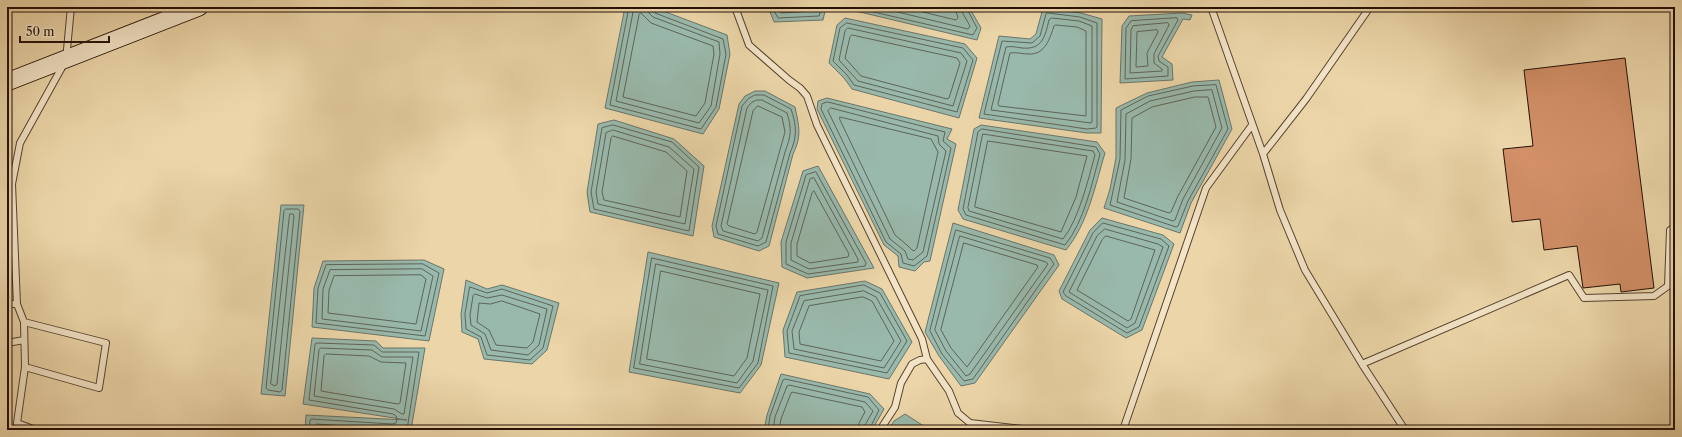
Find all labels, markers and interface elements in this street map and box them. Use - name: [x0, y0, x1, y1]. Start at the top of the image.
- scale bar: [20, 18, 109, 44]
- text: 50 m: [26, 24, 55, 39]

